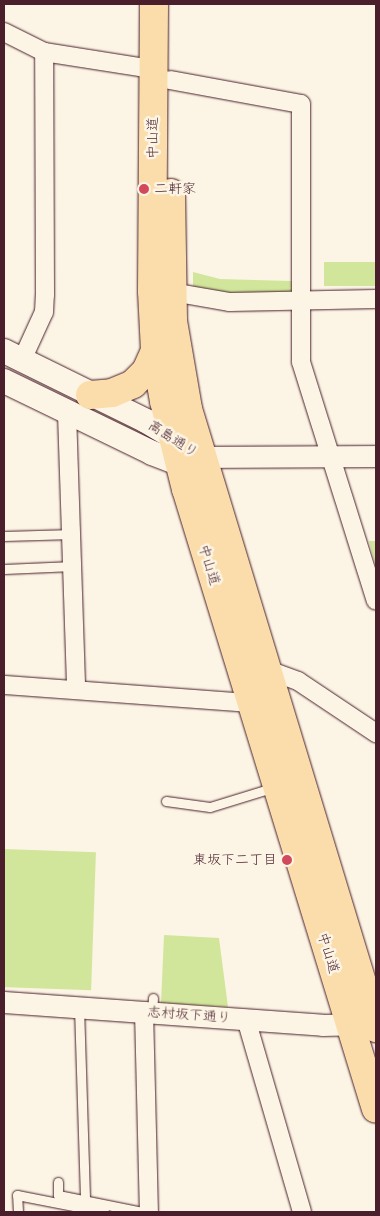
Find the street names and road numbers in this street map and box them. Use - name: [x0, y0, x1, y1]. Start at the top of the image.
- street label: 中山道: [145, 117, 161, 159]
- street label: 高島通り: [145, 417, 201, 461]
- street label: 中山道: [195, 542, 223, 588]
- street label: 中山道: [314, 930, 342, 976]
- street label: 志村坂下通り: [147, 1004, 231, 1026]

